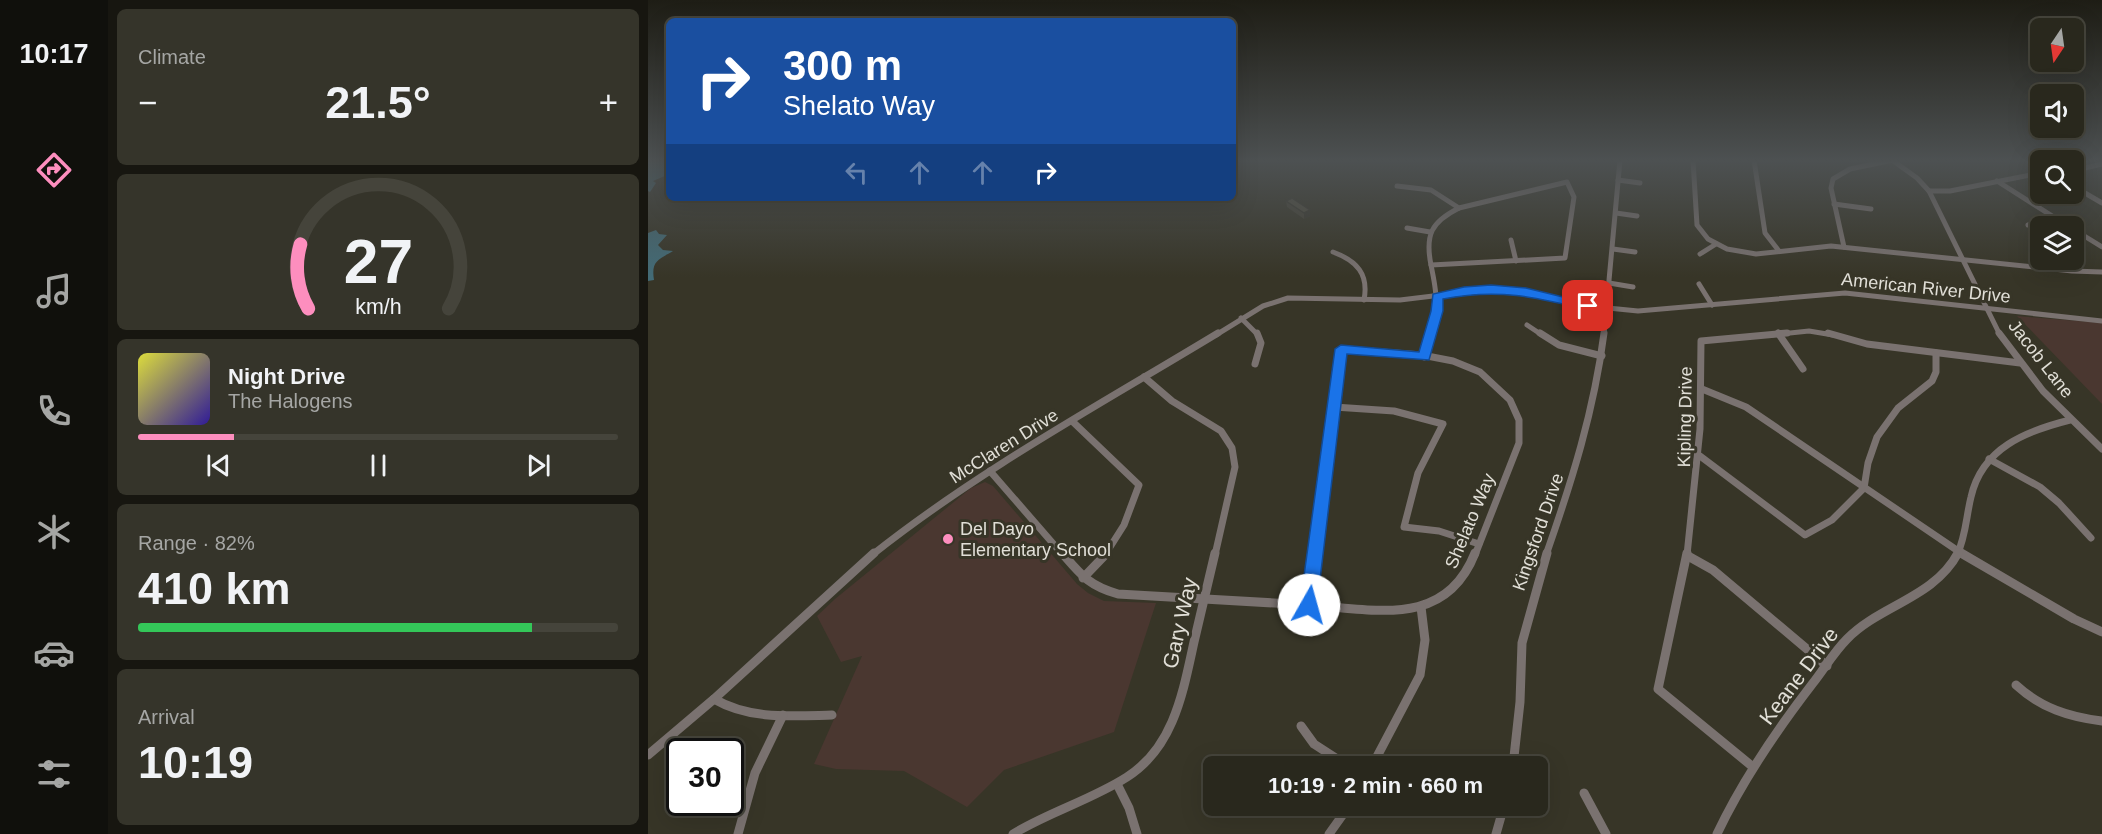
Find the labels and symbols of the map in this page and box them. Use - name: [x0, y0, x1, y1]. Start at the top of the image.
- north arrow: [2030, 18, 2084, 72]
- street label: American River Drive: [1840, 269, 2012, 307]
- pin: [1562, 280, 1613, 331]
- street label: Jacob Lane: [2004, 316, 2078, 402]
- street label: Kipling Drive: [1674, 366, 1696, 468]
- street label: McClaren Drive: [946, 405, 1062, 487]
- street label: Shelato Way: [1441, 470, 1499, 572]
- street label: Kingsford Drive: [1509, 471, 1567, 593]
- place label: Del Dayo Elementary School: [960, 519, 1111, 560]
- marker: Del Dayo Elementary School: [941, 532, 955, 546]
- position arrow: [1277, 573, 1341, 637]
- street label: Gary Way: [1158, 575, 1201, 671]
- street label: Keane Drive: [1755, 623, 1843, 729]
- speed limit sign: 30: [666, 738, 744, 816]

